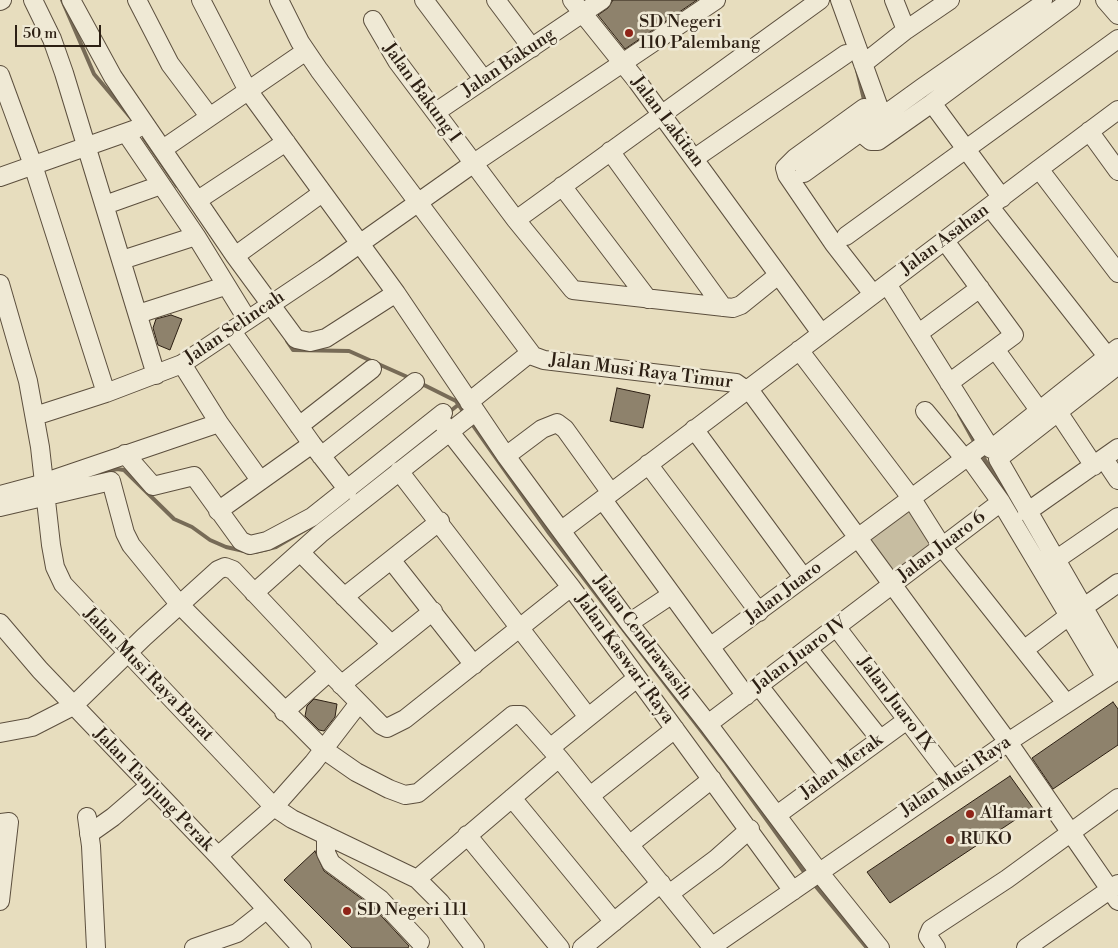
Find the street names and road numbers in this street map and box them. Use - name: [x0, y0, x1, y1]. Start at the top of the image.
- street label: Jalan Bakung: [458, 24, 560, 102]
- street label: Jalan Bakung I: [378, 39, 464, 147]
- street label: Jalan Lakitan: [626, 72, 708, 172]
- street label: Jalan Asahan: [896, 200, 994, 280]
- street label: Jalan Selincah: [181, 287, 289, 369]
- street label: Jalan Musi Raya Timur: [548, 350, 734, 394]
- street label: Jalan Juaro 6: [894, 507, 990, 587]
- street label: Jalan Juaro: [741, 557, 827, 629]
- street label: Jalan Cendrawasih: [588, 571, 696, 705]
- street label: Jalan Kaswari Raya: [569, 590, 679, 728]
- street label: Jalan Musi Raya Barat: [79, 604, 217, 746]
- street label: Jalan Juaro IV: [748, 612, 852, 698]
- street label: Jalan Juaro IX: [852, 652, 938, 756]
- street label: Jalan Tanjung Perak: [88, 724, 218, 856]
- street label: Jalan Merak: [796, 730, 888, 804]
- street label: Jalan Musi Raya: [897, 732, 1015, 822]

